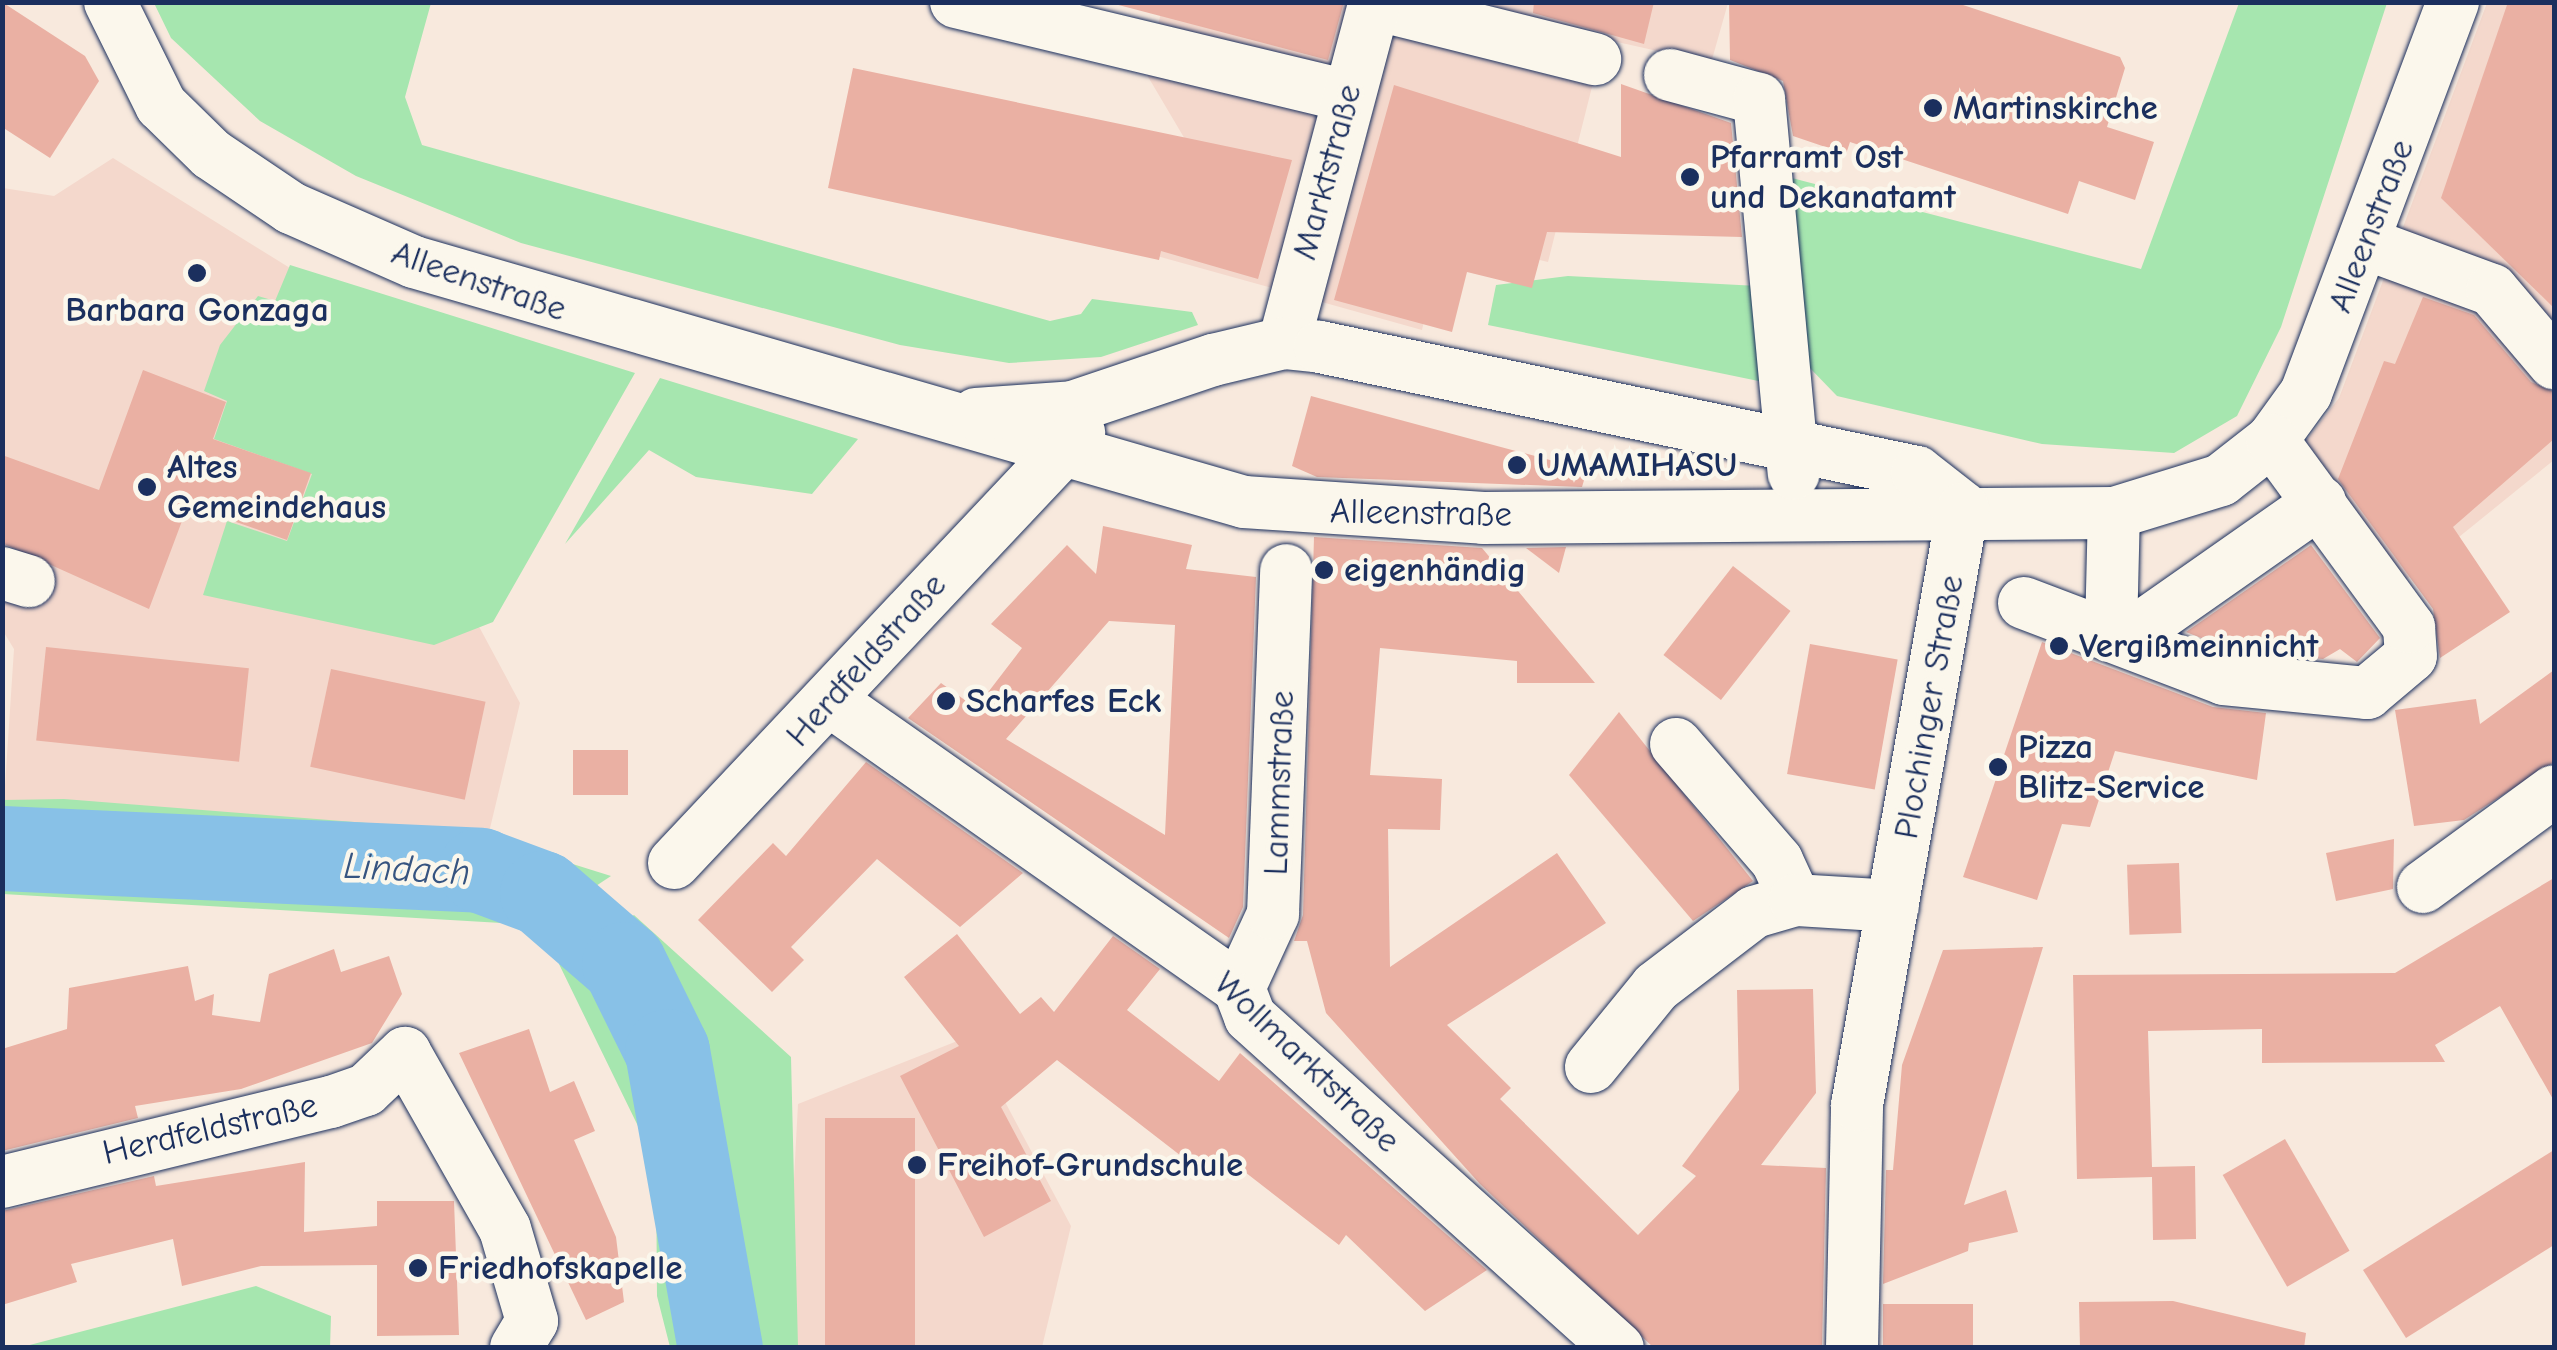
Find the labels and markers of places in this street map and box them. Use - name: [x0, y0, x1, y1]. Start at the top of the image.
- place label: Martinskirche: [1953, 87, 2158, 129]
- marker: Martinskirche: [1922, 97, 1944, 119]
- place label: Pfarramt Ost und Dekanatamt: [1710, 136, 1956, 218]
- marker: Pfarramt Ost und Dekanatamt: [1679, 166, 1701, 188]
- marker: Barbara Gonzaga: [186, 262, 208, 284]
- place label: Barbara Gonzaga: [65, 289, 329, 331]
- place label: UMAMIHASU: [1537, 444, 1737, 486]
- place label: Altes Gemeindehaus: [167, 446, 386, 528]
- marker: UMAMIHASU: [1506, 454, 1528, 476]
- marker: Altes Gemeindehaus: [136, 476, 158, 498]
- place label: eigenhändig: [1344, 549, 1526, 591]
- marker: eigenhändig: [1313, 559, 1335, 581]
- place label: Vergißmeinnicht: [2079, 625, 2318, 667]
- marker: Vergißmeinnicht: [2048, 635, 2070, 657]
- place label: Scharfes Eck: [966, 680, 1161, 722]
- marker: Scharfes Eck: [935, 690, 957, 712]
- place label: Pizza Blitz-Service: [2018, 726, 2204, 808]
- marker: Pizza Blitz-Service: [1987, 756, 2009, 778]
- place label: Freihof-Grundschule: [937, 1144, 1243, 1186]
- marker: Freihof-Grundschule: [906, 1154, 928, 1176]
- place label: Friedhofskapelle: [438, 1247, 682, 1289]
- marker: Friedhofskapelle: [407, 1257, 429, 1279]

